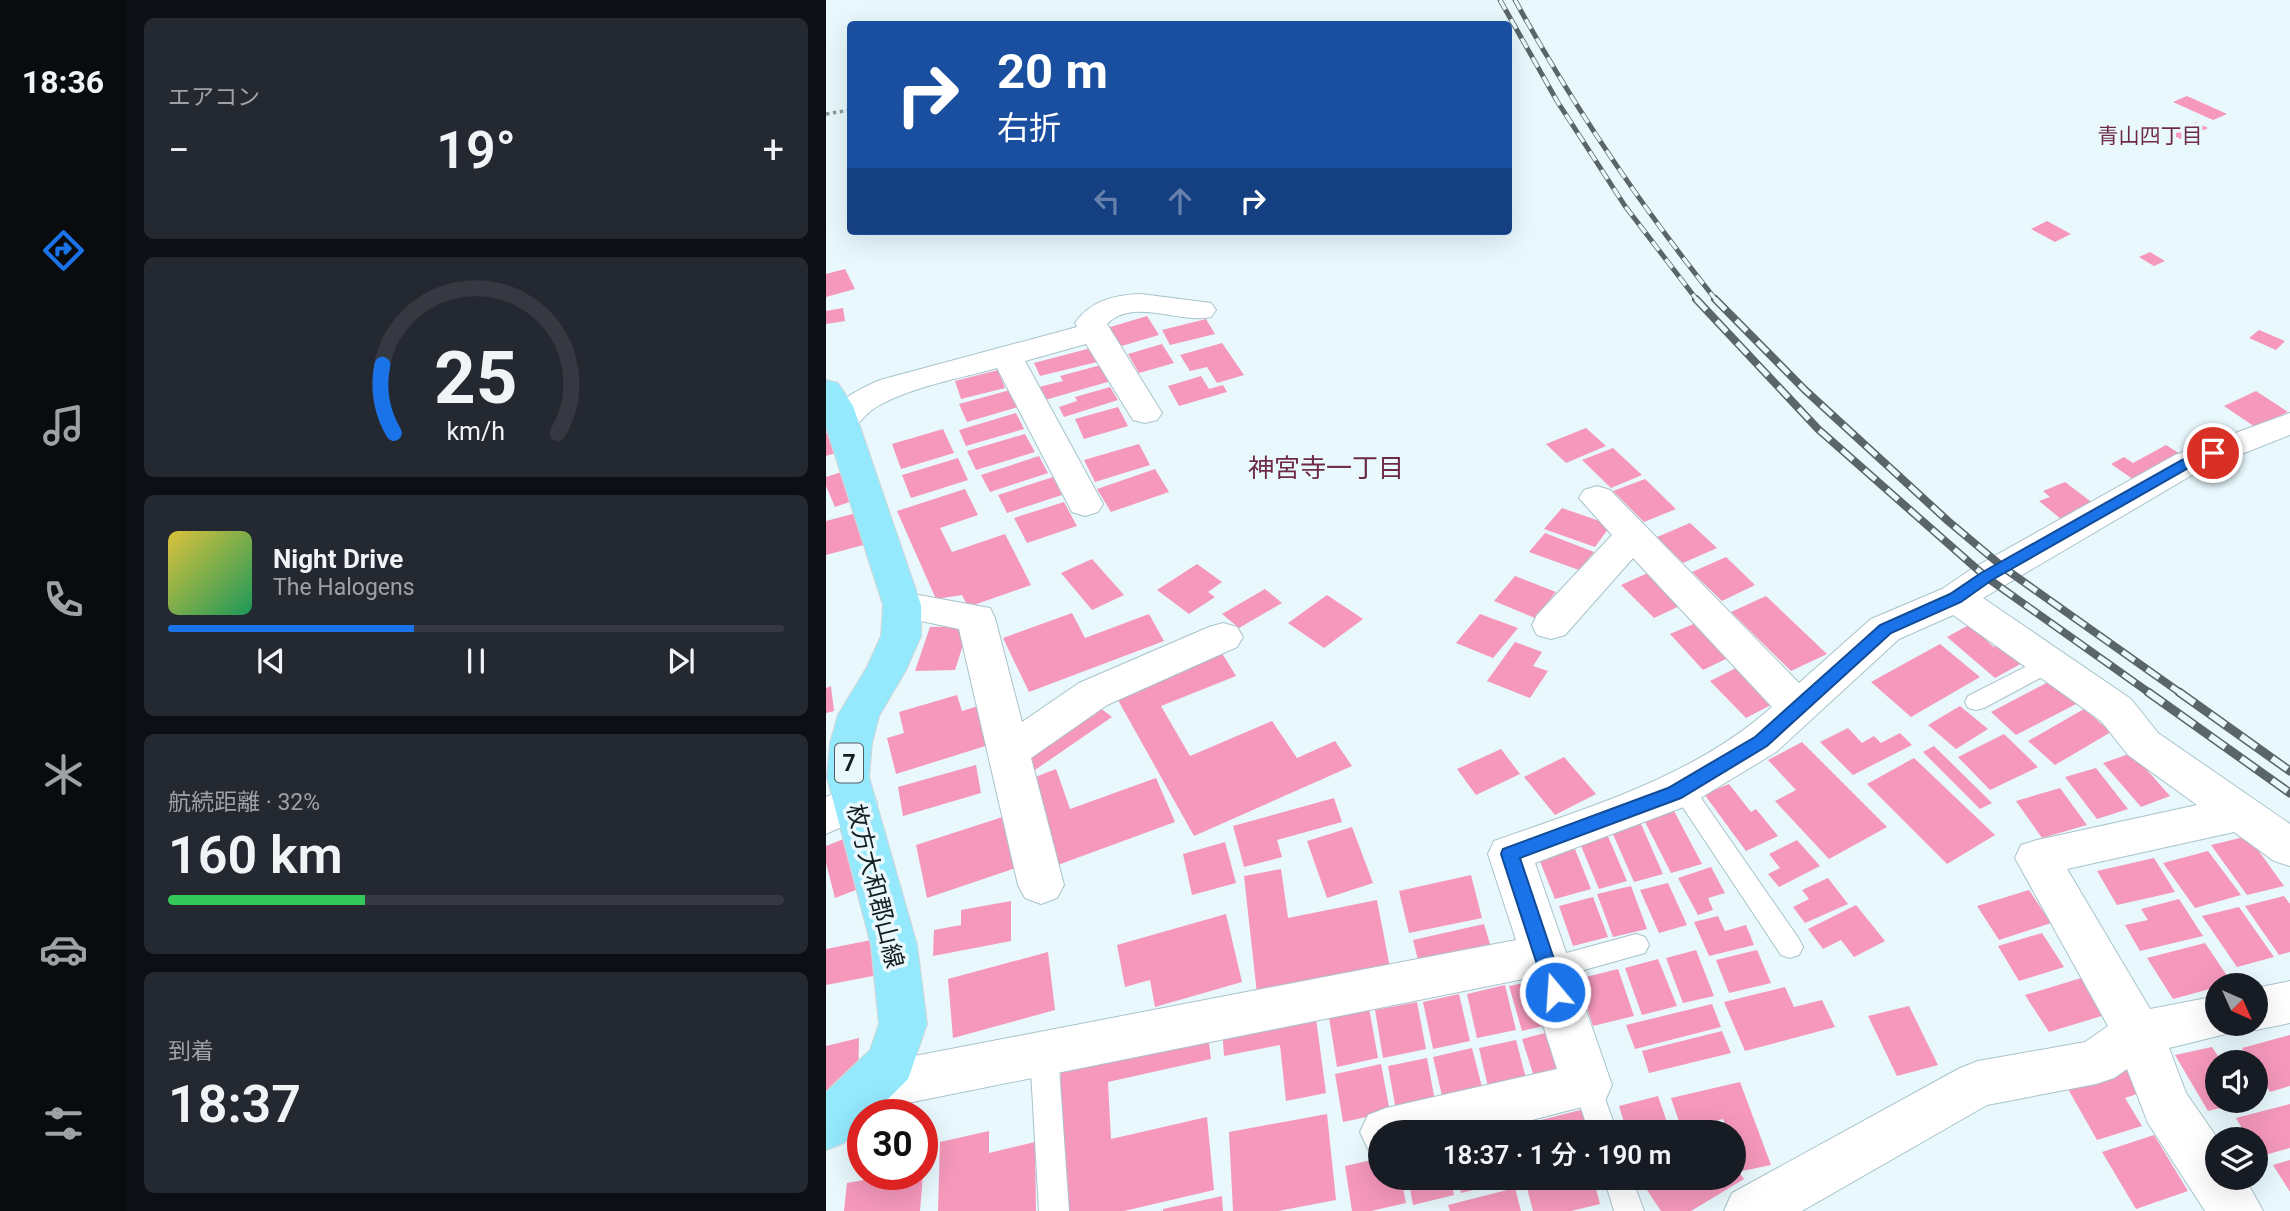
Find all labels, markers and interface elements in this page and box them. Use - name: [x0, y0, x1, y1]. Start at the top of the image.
- text: 20 m: [997, 43, 1108, 100]
- icon: right: [882, 49, 973, 140]
- text: 18:36: [22, 63, 104, 101]
- text: エアコン: [168, 84, 260, 111]
- text: 右折: [997, 109, 1061, 147]
- text: 19°: [436, 120, 516, 181]
- district label: 青山四丁目: [2098, 124, 2203, 148]
- text: −: [168, 128, 190, 172]
- text: +: [762, 128, 784, 172]
- icon: left: [1088, 182, 1126, 220]
- icon: ahead: [1161, 182, 1199, 220]
- icon: right: [1234, 182, 1272, 220]
- icon: directions: [39, 226, 88, 275]
- text: 25: [434, 335, 518, 421]
- icon: music: [39, 401, 88, 450]
- text: km/h: [447, 417, 505, 446]
- pin: [2183, 423, 2243, 483]
- icon: arrive: [2194, 434, 2232, 472]
- district label: 神宮寺一丁目: [1248, 453, 1404, 483]
- text: Night Drive: [273, 544, 403, 574]
- text: The Halogens: [273, 574, 415, 601]
- icon: phone: [39, 575, 88, 624]
- icon: previous: [252, 642, 290, 680]
- icon: pause: [457, 642, 495, 680]
- icon: next: [662, 642, 700, 680]
- road number: 7: [835, 744, 863, 782]
- icon: climate: [39, 750, 88, 799]
- text: 航続距離 · 32%: [168, 789, 320, 816]
- street label: 枚方大和郡山線: [841, 801, 909, 971]
- text: 160 km: [168, 825, 343, 886]
- icon: car: [39, 925, 88, 974]
- position arrow: [1518, 955, 1592, 1029]
- north arrow: [2205, 973, 2268, 1036]
- map controls: [2205, 973, 2268, 1190]
- text: 到着: [168, 1038, 214, 1065]
- button: sound: [2205, 1050, 2268, 1113]
- text: 18:37: [168, 1074, 301, 1135]
- icon: filters: [39, 1099, 88, 1148]
- speed limit sign: 30: [847, 1099, 938, 1190]
- button: layers: [2205, 1127, 2268, 1190]
- text: 18:37 · 1 分 · 190 m: [1443, 1140, 1671, 1170]

